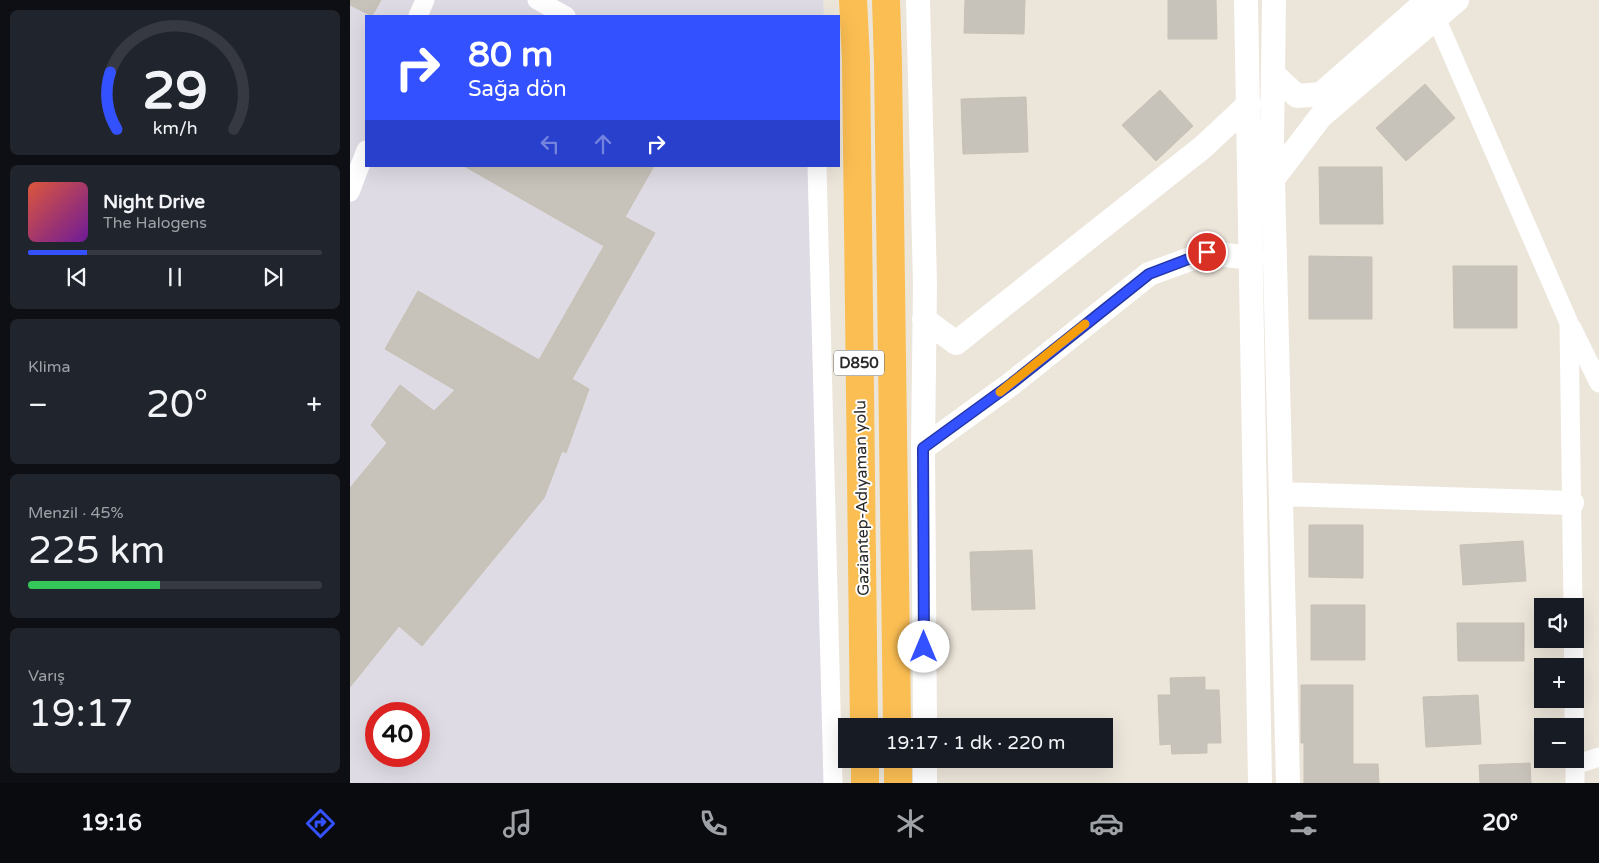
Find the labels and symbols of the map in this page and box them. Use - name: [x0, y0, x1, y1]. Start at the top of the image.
- pin: [1186, 231, 1228, 273]
- road number: D850: [834, 350, 884, 376]
- street label: Gaziantep-Adıyaman yolu: [850, 400, 874, 596]
- position arrow: [897, 620, 949, 672]
- speed limit sign: 40: [365, 702, 430, 767]

